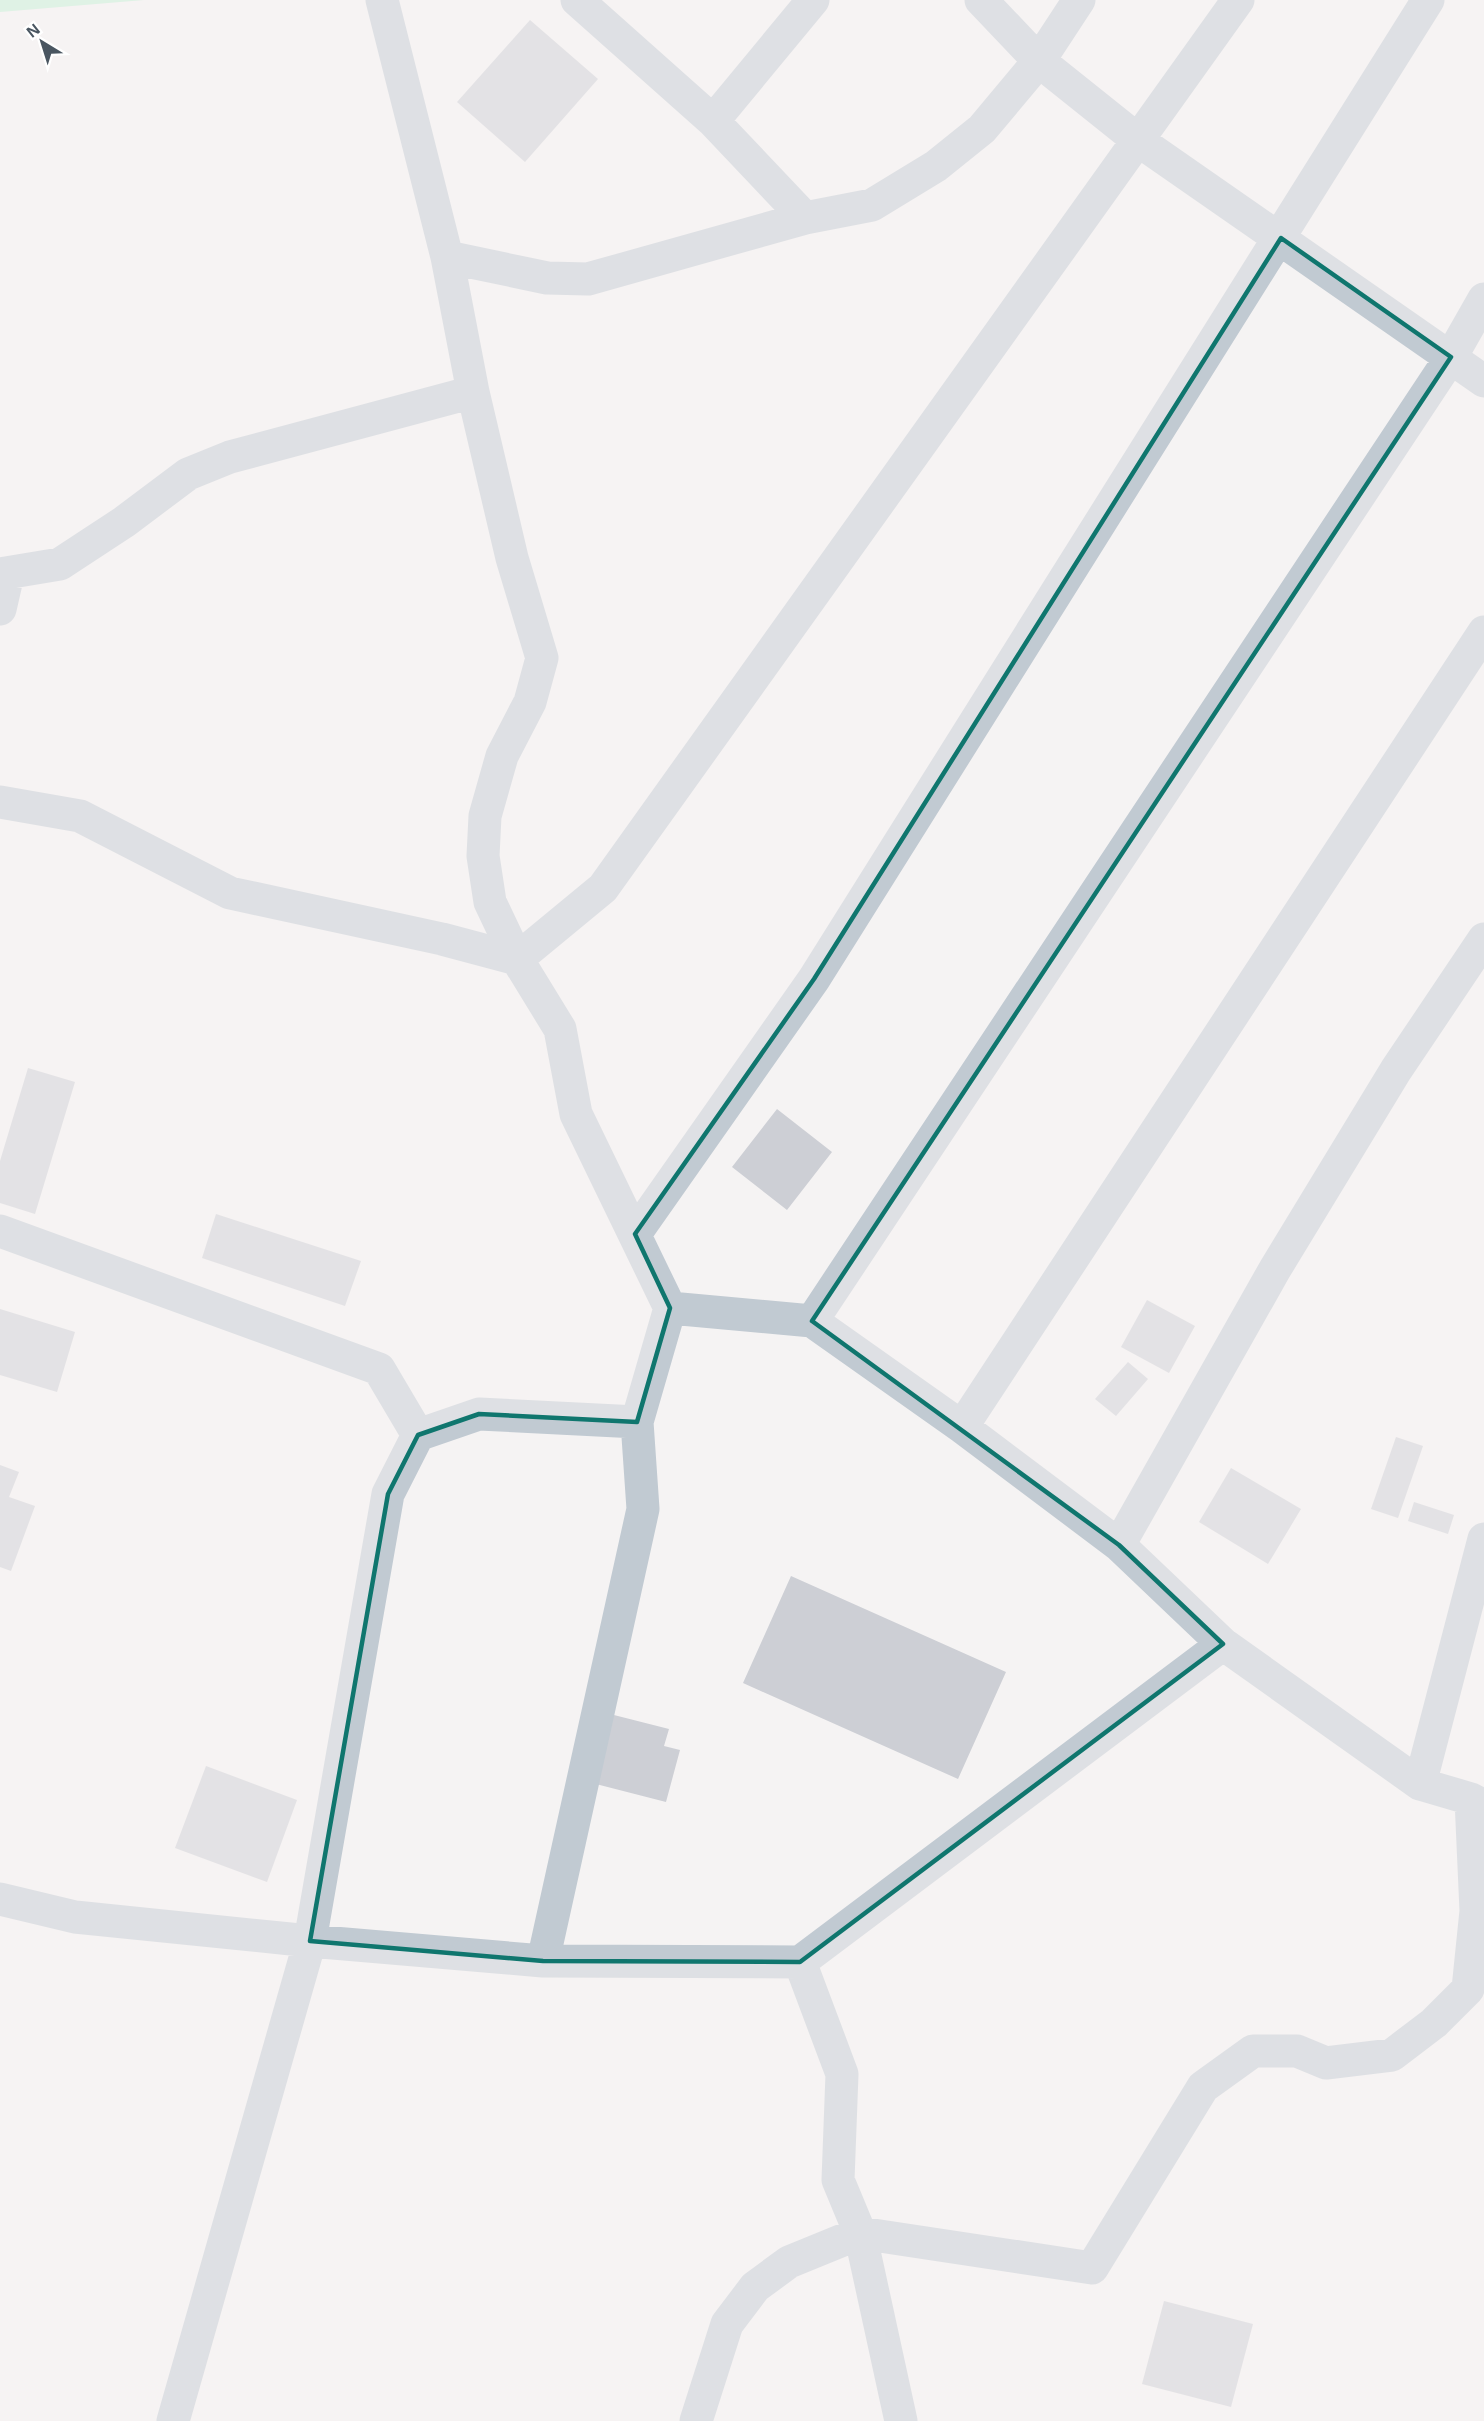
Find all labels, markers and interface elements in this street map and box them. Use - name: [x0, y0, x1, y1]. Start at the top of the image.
- north arrow: [12, 12, 72, 72]
- text: N: [23, 20, 43, 41]

